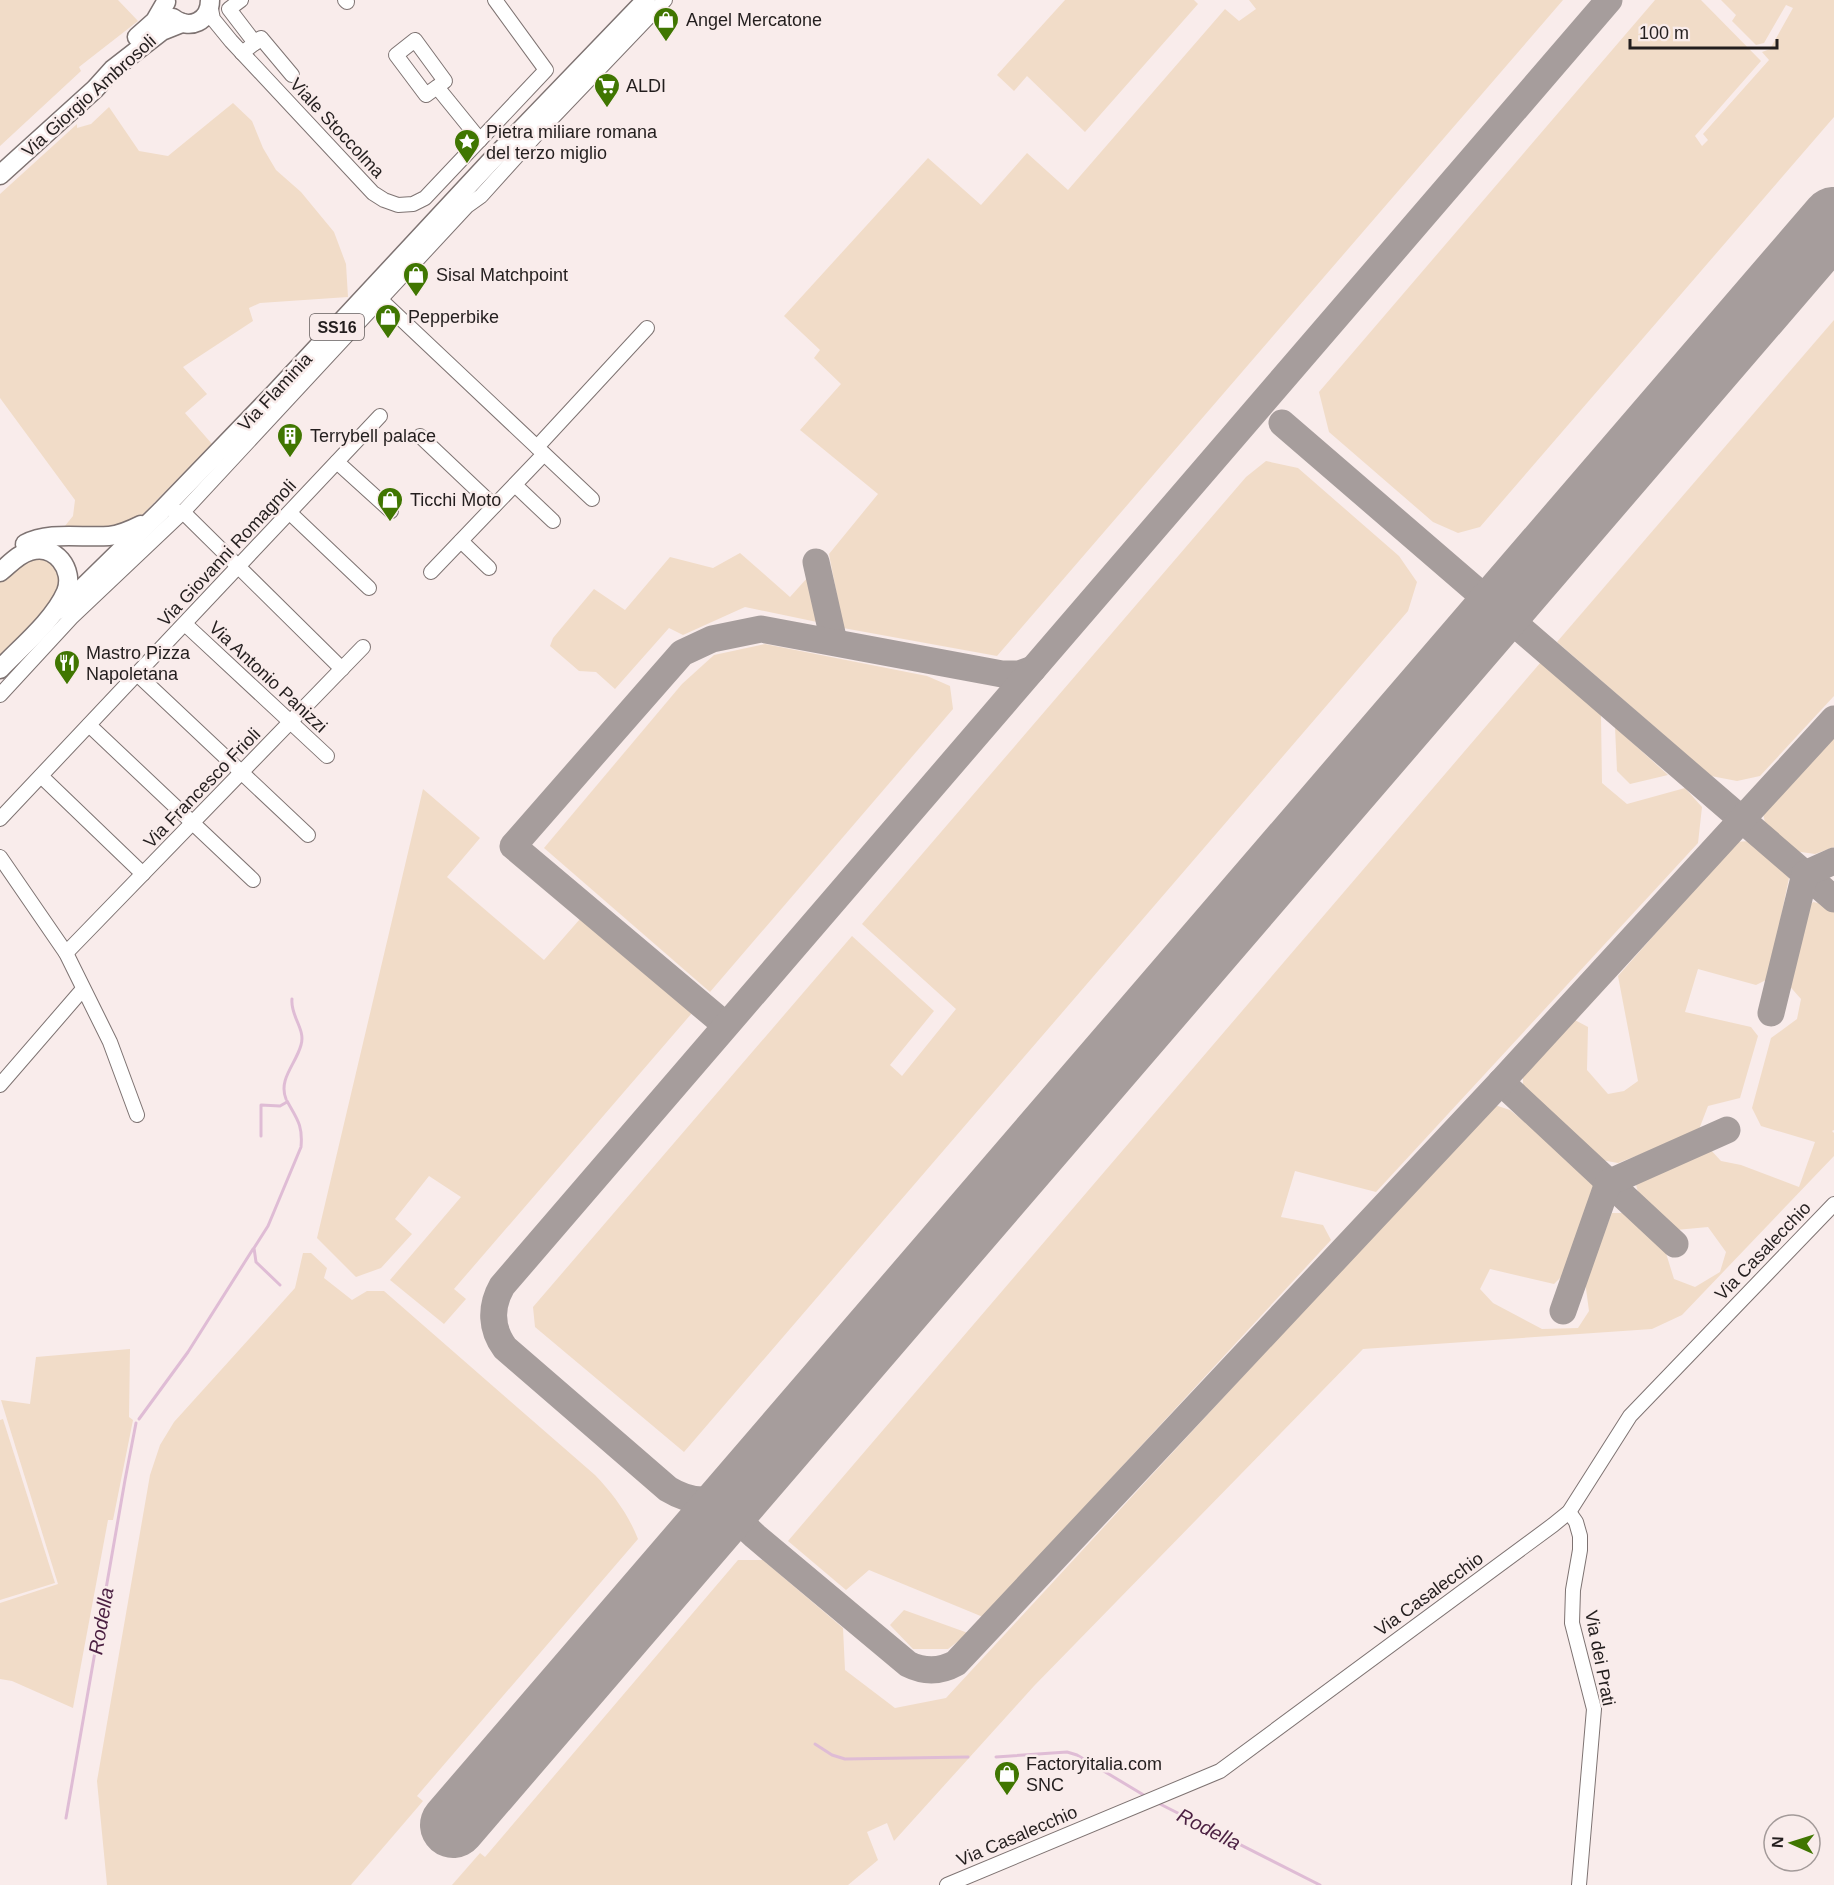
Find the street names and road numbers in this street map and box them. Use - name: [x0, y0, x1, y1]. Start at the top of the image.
- street label: Via Giorgio Ambrosoli: [18, 31, 160, 161]
- street label: Viale Stoccolma: [286, 74, 389, 183]
- road number: SS16: [310, 314, 364, 340]
- street label: Via Flaminia: [234, 348, 317, 435]
- street label: Via Giovanni Romagnoli: [154, 476, 300, 630]
- street label: Via Antonio Panizzi: [205, 617, 331, 737]
- street label: Via Francesco Frioli: [140, 724, 264, 852]
- street label: Via Casalecchio: [1711, 1198, 1815, 1304]
- street label: Via Casalecchio: [1371, 1548, 1487, 1640]
- street label: Via dei Prati: [1581, 1609, 1619, 1707]
- street label: Via Casalecchio: [954, 1802, 1080, 1870]

